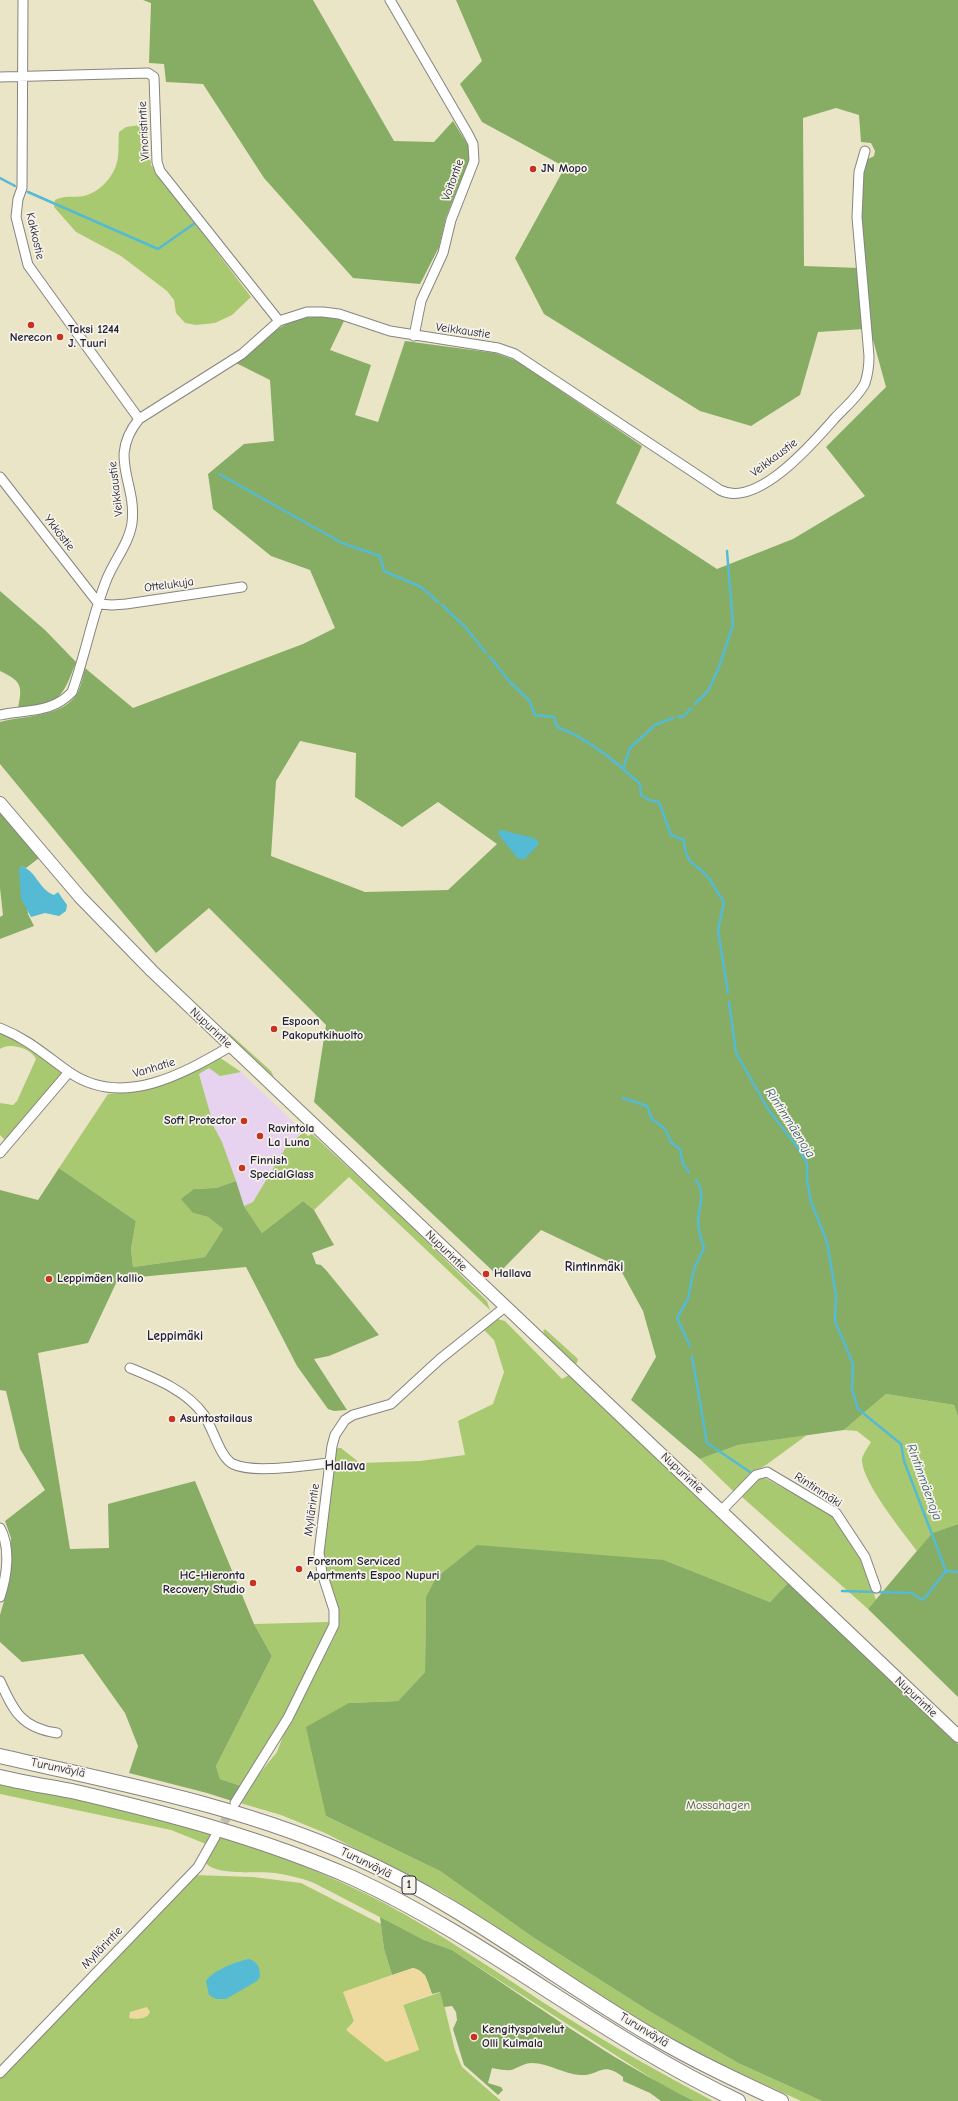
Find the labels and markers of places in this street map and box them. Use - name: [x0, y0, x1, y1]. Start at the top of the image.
- place label: JN Mopo: [541, 162, 587, 176]
- marker: JN Mopo: [528, 164, 538, 174]
- marker: Nerecon: [26, 320, 36, 330]
- place label: Taksi 1244 J. Tuuri: [68, 323, 119, 351]
- place label: Nerecon: [10, 331, 52, 345]
- marker: Taksi 1244 J. Tuuri: [55, 332, 65, 342]
- place label: Espoon Pakoputkihuolto: [282, 1015, 363, 1043]
- marker: Espoon Pakoputkihuolto: [269, 1024, 279, 1034]
- place label: Soft Protector: [164, 1114, 236, 1128]
- marker: Soft Protector: [239, 1116, 249, 1126]
- place label: Ravintola La Luna: [268, 1122, 314, 1150]
- marker: Ravintola La Luna: [255, 1131, 265, 1141]
- place label: Finnish SpecialGlass: [250, 1154, 314, 1182]
- marker: Finnish SpecialGlass: [237, 1163, 247, 1173]
- place label: Hallava: [494, 1267, 531, 1281]
- marker: Hallava: [481, 1269, 491, 1279]
- place label: Leppimäen kallio: [57, 1272, 143, 1286]
- marker: Leppimäen kallio: [44, 1274, 54, 1284]
- place label: Asuntostailaus: [180, 1412, 252, 1426]
- marker: Asuntostailaus: [167, 1414, 177, 1424]
- place label: Forenom Serviced Apartments Espoo Nupuri: [307, 1555, 439, 1583]
- marker: Forenom Serviced Apartments Espoo Nupuri: [294, 1564, 304, 1574]
- place label: HC-Hieronta Recovery Studio: [163, 1569, 245, 1597]
- marker: HC-Hieronta Recovery Studio: [248, 1578, 258, 1588]
- place label: Kengityspalvelut Olli Kulmala: [482, 2023, 564, 2051]
- marker: Kengityspalvelut Olli Kulmala: [469, 2032, 479, 2042]

